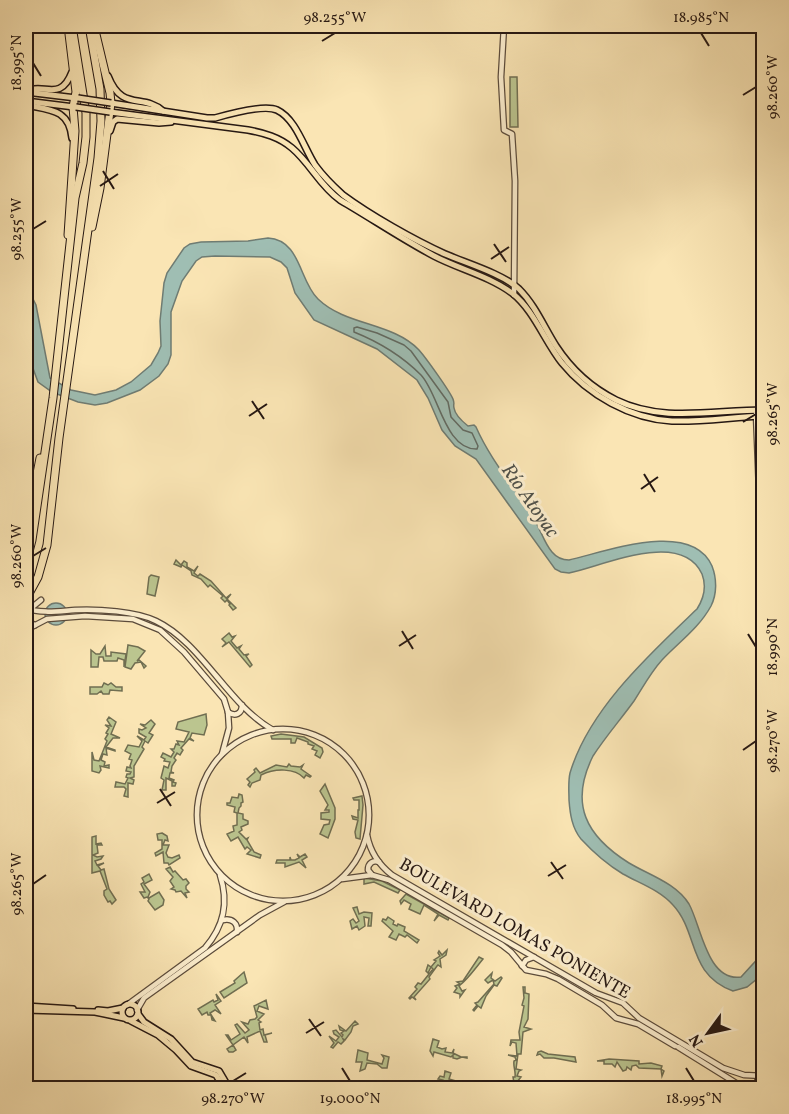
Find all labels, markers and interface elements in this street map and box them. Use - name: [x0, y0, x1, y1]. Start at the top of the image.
- text: 98.255°W: [304, 8, 366, 29]
- text: 18.985°N: [673, 8, 729, 29]
- text: 18.995°N: [7, 35, 28, 91]
- text: 98.260°W: [763, 55, 784, 119]
- text: 98.255°W: [7, 198, 28, 260]
- text: 98.265°W: [763, 382, 784, 446]
- water label: Río Atoyac: [494, 458, 566, 544]
- text: 98.260°W: [7, 524, 28, 588]
- text: 18.990°N: [763, 618, 784, 676]
- text: 98.270°W: [763, 709, 784, 773]
- text: 98.265°W: [7, 852, 28, 916]
- street label: BOULEVARD LOMAS PONIENTE: [394, 853, 635, 1006]
- north arrow: [678, 1003, 738, 1063]
- text: N: [685, 1029, 709, 1051]
- text: 98.270°W: [201, 1089, 265, 1110]
- text: 19.000°N: [319, 1089, 381, 1110]
- text: 18.995°N: [666, 1089, 722, 1110]

